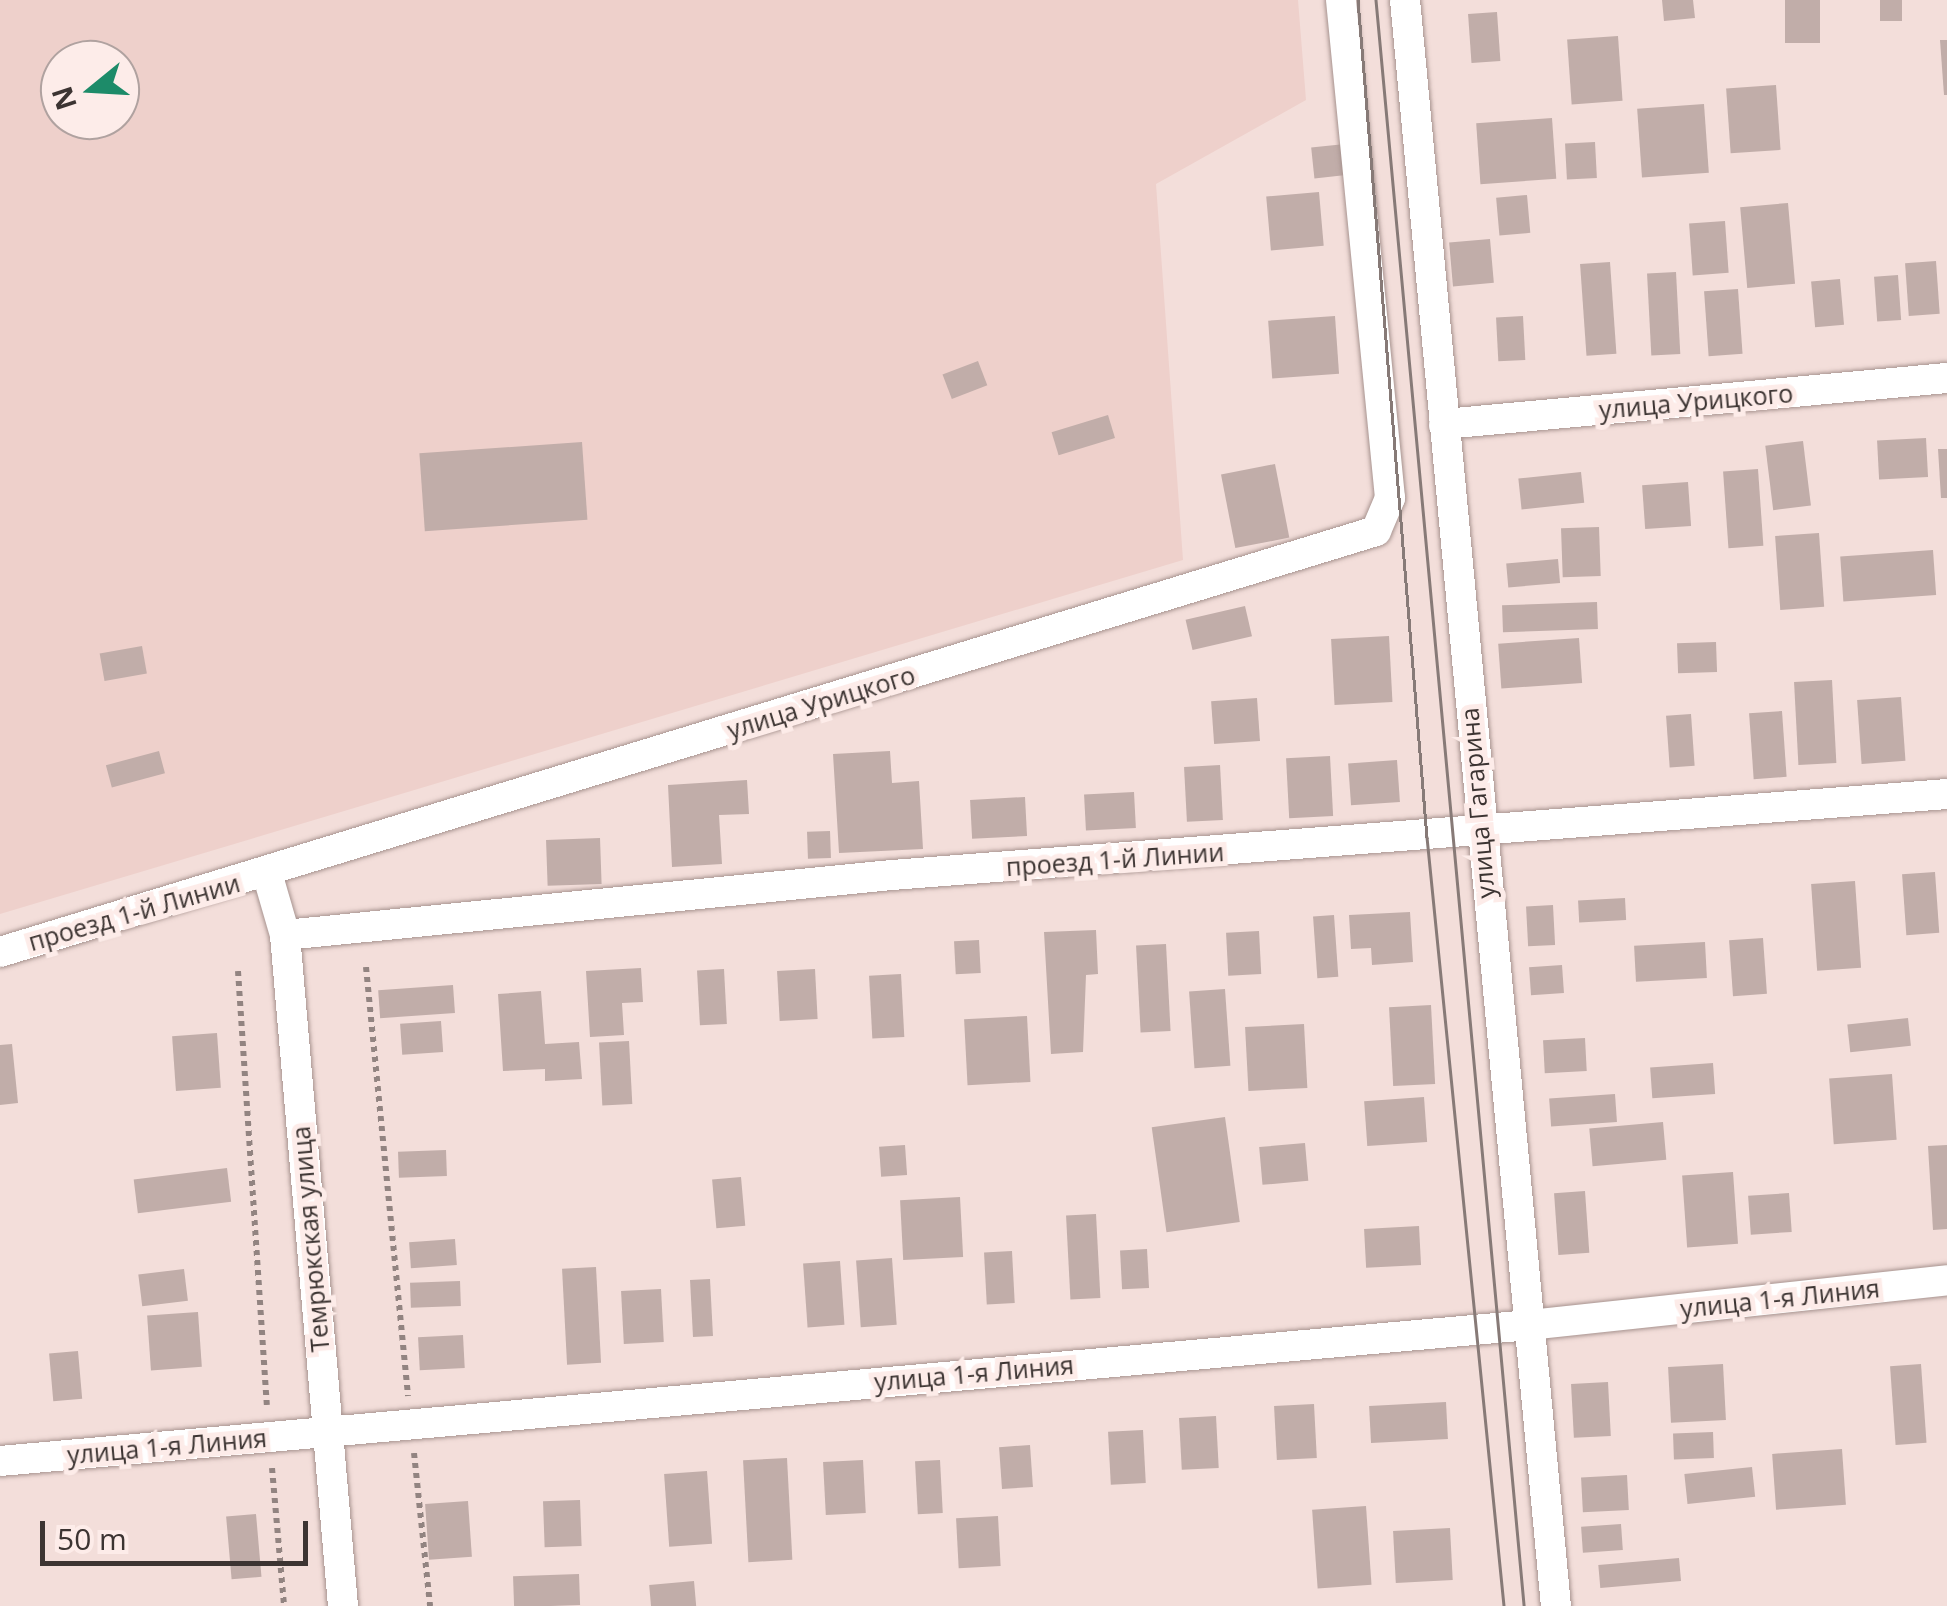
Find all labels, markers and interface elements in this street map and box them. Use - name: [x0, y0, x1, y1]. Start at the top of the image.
- north arrow: [40, 40, 140, 140]
- text: N: [42, 82, 85, 115]
- street label: улица Урицкого: [1598, 378, 1794, 424]
- street label: улица Урицкого: [723, 659, 919, 745]
- street label: улица Гагарина: [1454, 706, 1500, 900]
- street label: проезд 1-й Линии: [1005, 836, 1225, 882]
- street label: проезд 1-й Линии: [25, 867, 243, 957]
- street label: Темрюкская улица: [285, 1125, 335, 1353]
- street label: улица 1-я Линия: [1679, 1273, 1881, 1323]
- street label: улица 1-я Линия: [873, 1349, 1075, 1397]
- street label: улица 1-я Линия: [66, 1422, 268, 1470]
- scale bar: [45, 1501, 312, 1563]
- text: 50 m: [57, 1518, 127, 1559]

